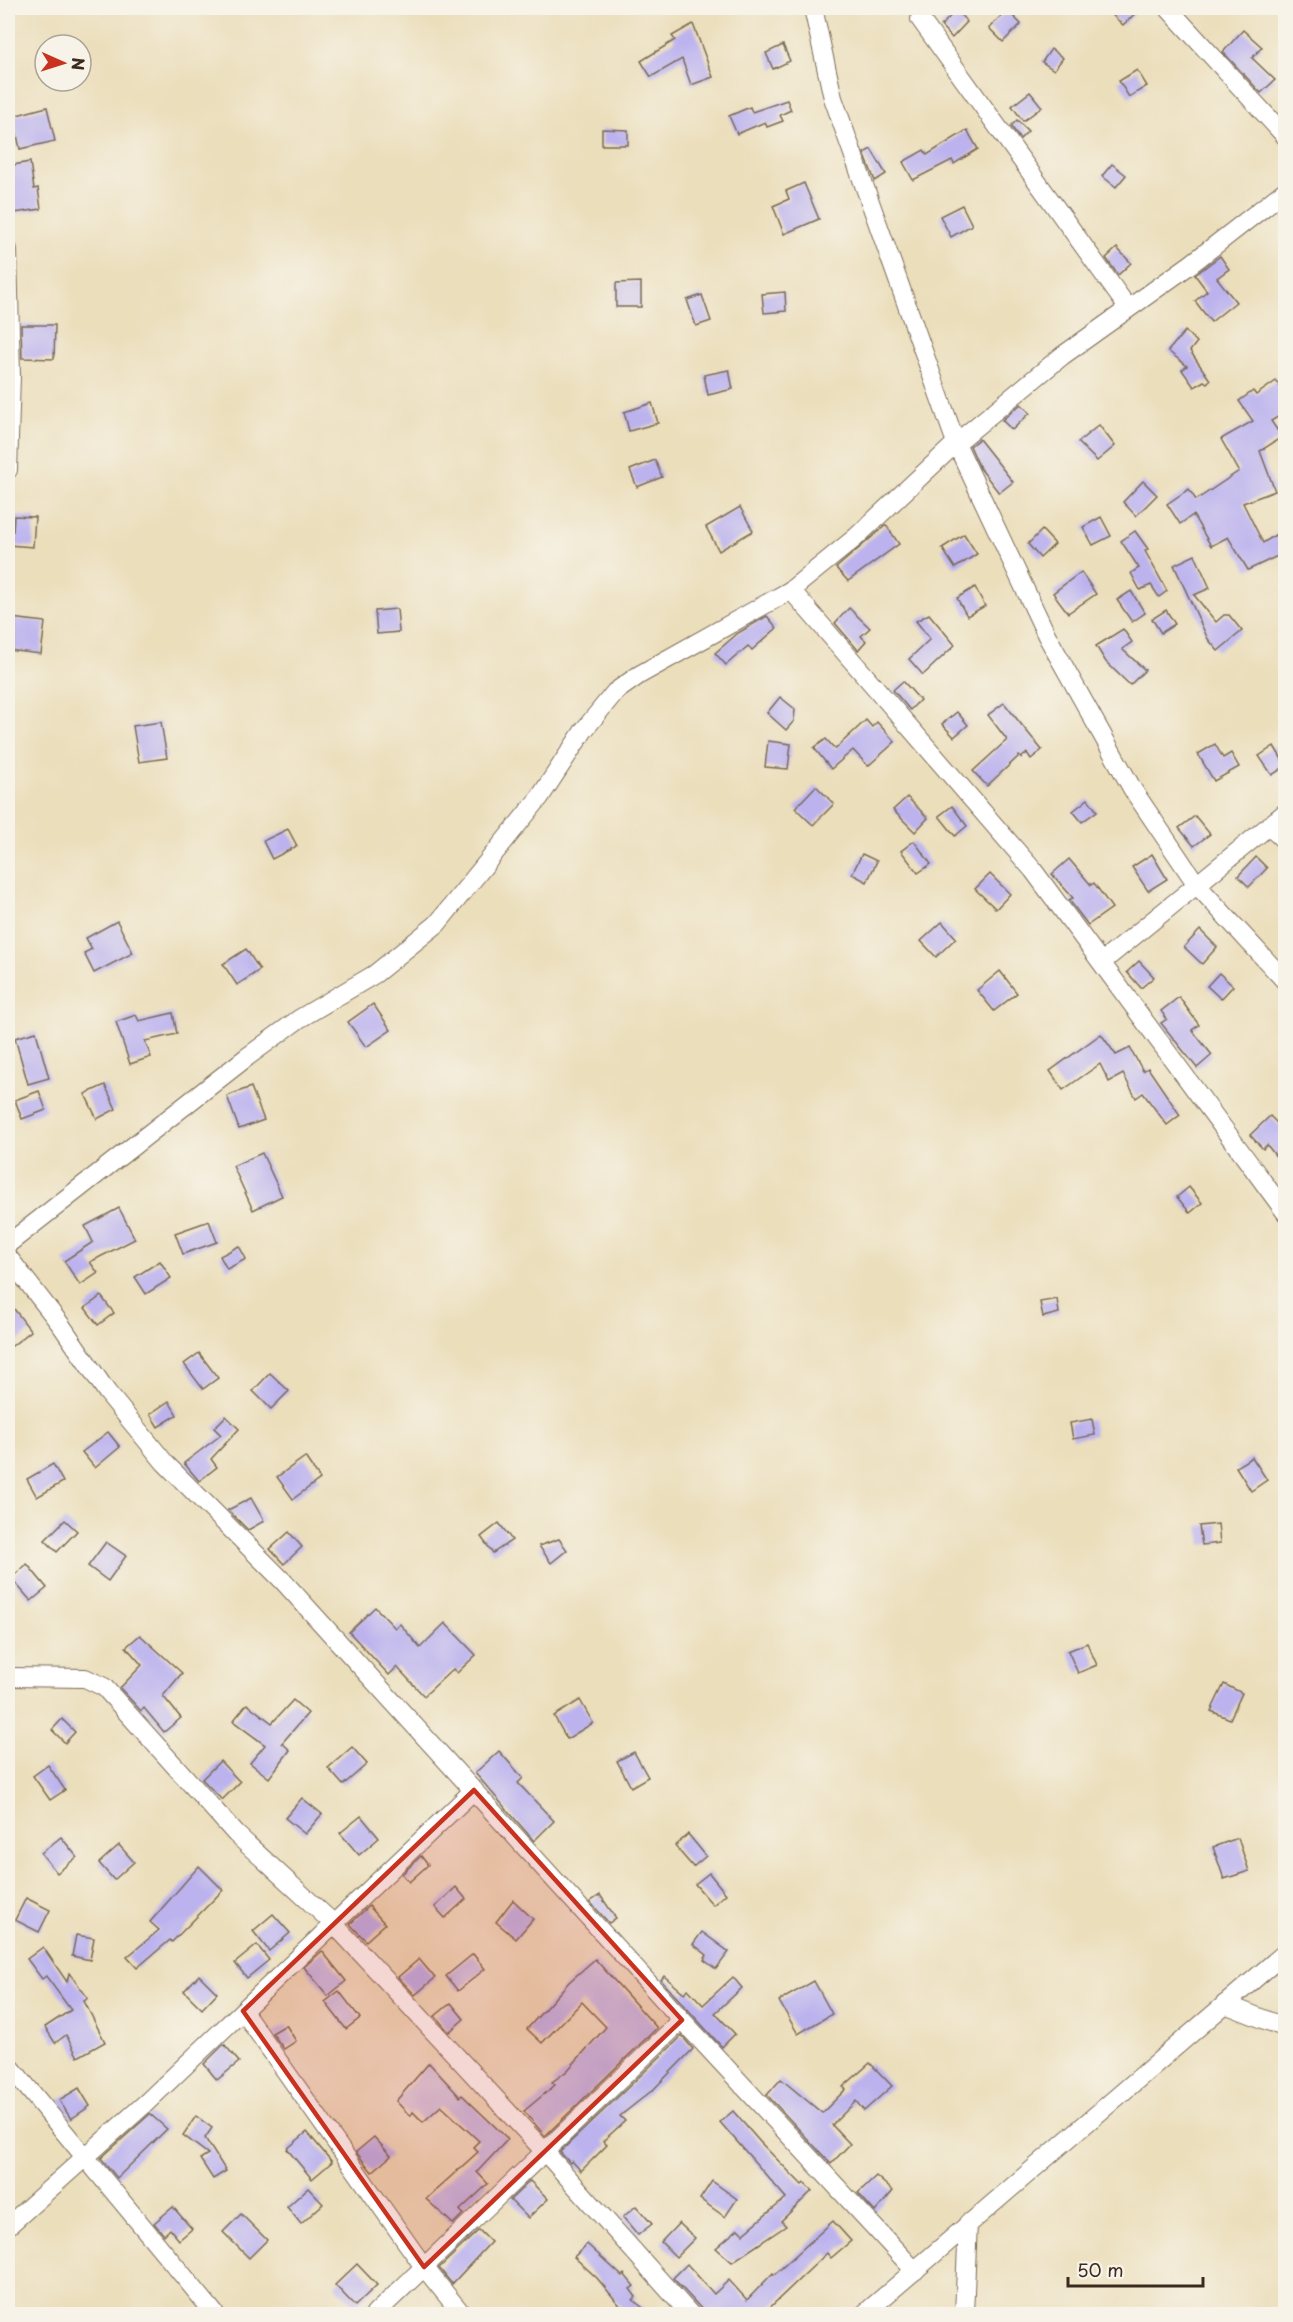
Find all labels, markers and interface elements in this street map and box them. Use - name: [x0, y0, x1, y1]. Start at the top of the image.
- north arrow: [33, 33, 93, 93]
- text: N: [67, 57, 91, 71]
- scale bar: [1068, 2250, 1203, 2288]
- text: 50 m: [1077, 2256, 1124, 2283]

